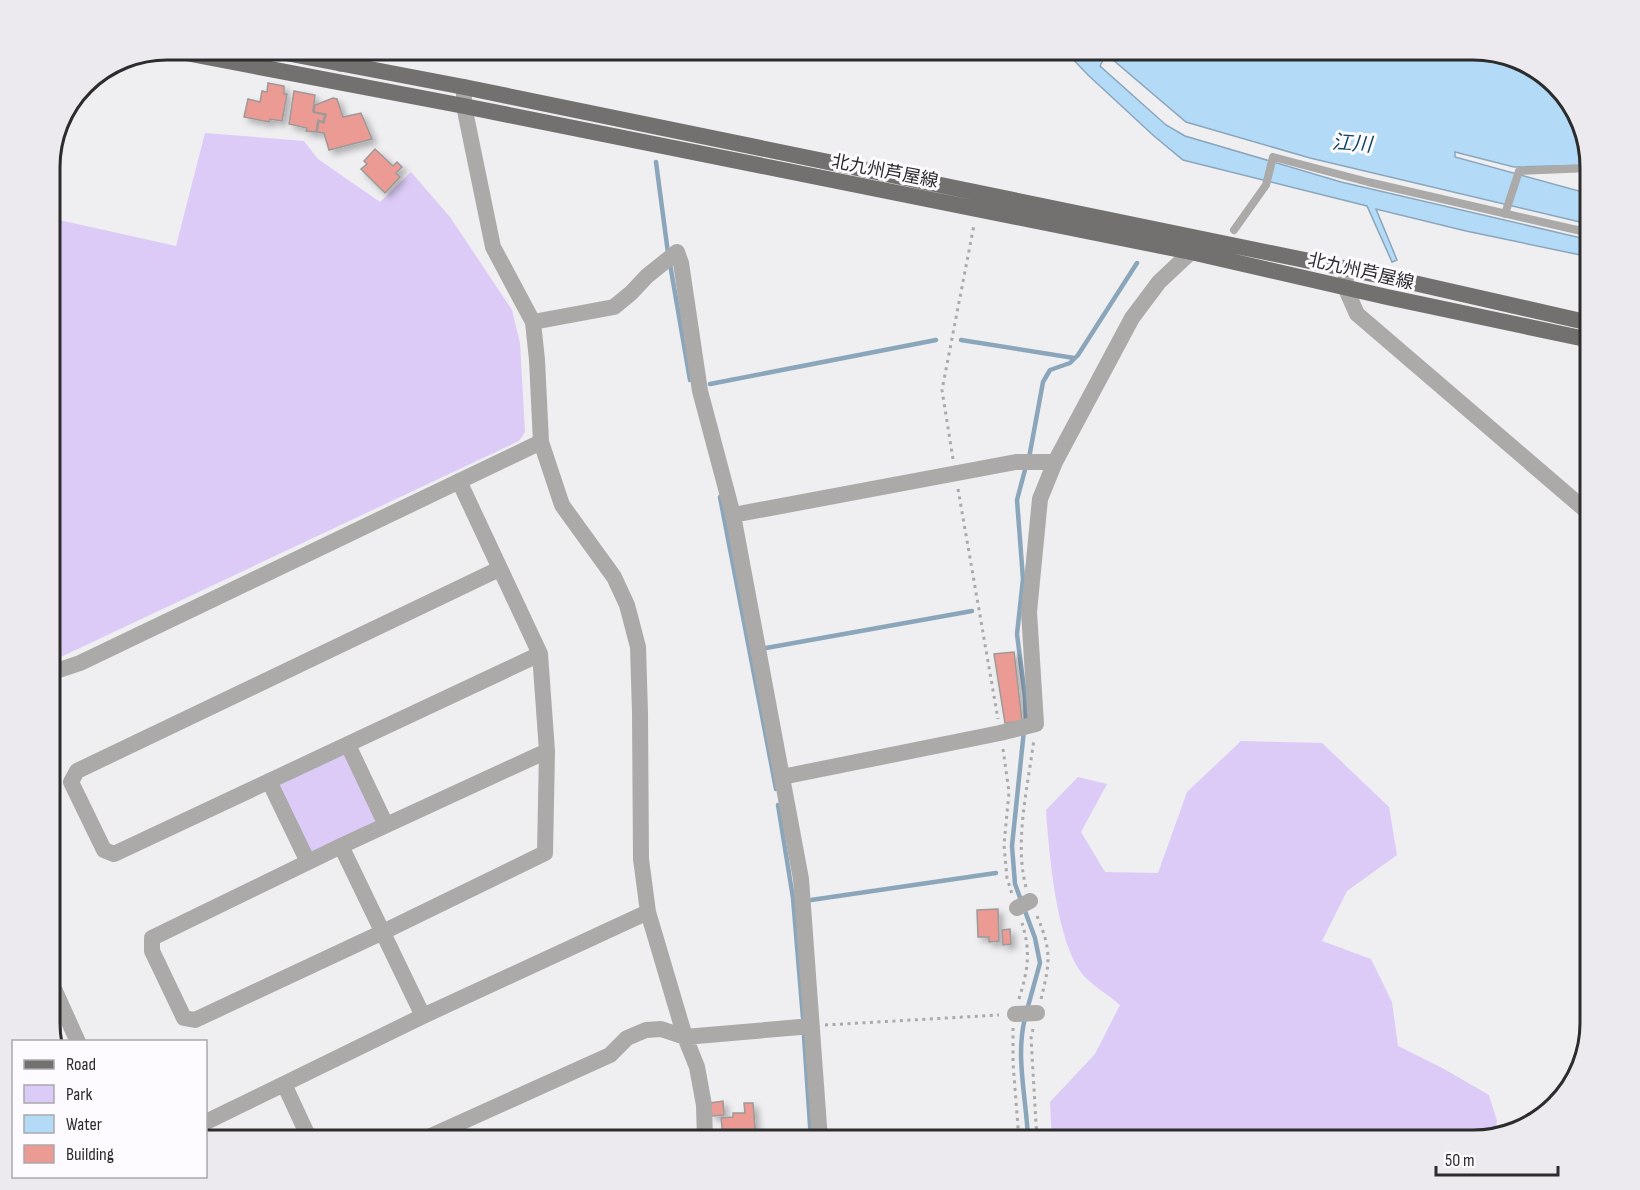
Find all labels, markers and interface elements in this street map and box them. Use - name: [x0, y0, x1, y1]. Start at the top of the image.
- water label: 江川: [1331, 131, 1375, 158]
- street label: 北九州芦屋線: [830, 151, 940, 192]
- street label: 北九州芦屋線: [1306, 249, 1416, 294]
- legend: [12, 1040, 207, 1178]
- text: Road: [66, 1054, 96, 1075]
- text: Park: [66, 1084, 92, 1105]
- text: Water: [66, 1114, 102, 1135]
- scale bar: [1436, 1139, 1558, 1177]
- text: Building: [66, 1144, 114, 1165]
- text: 50 m: [1445, 1150, 1475, 1171]

